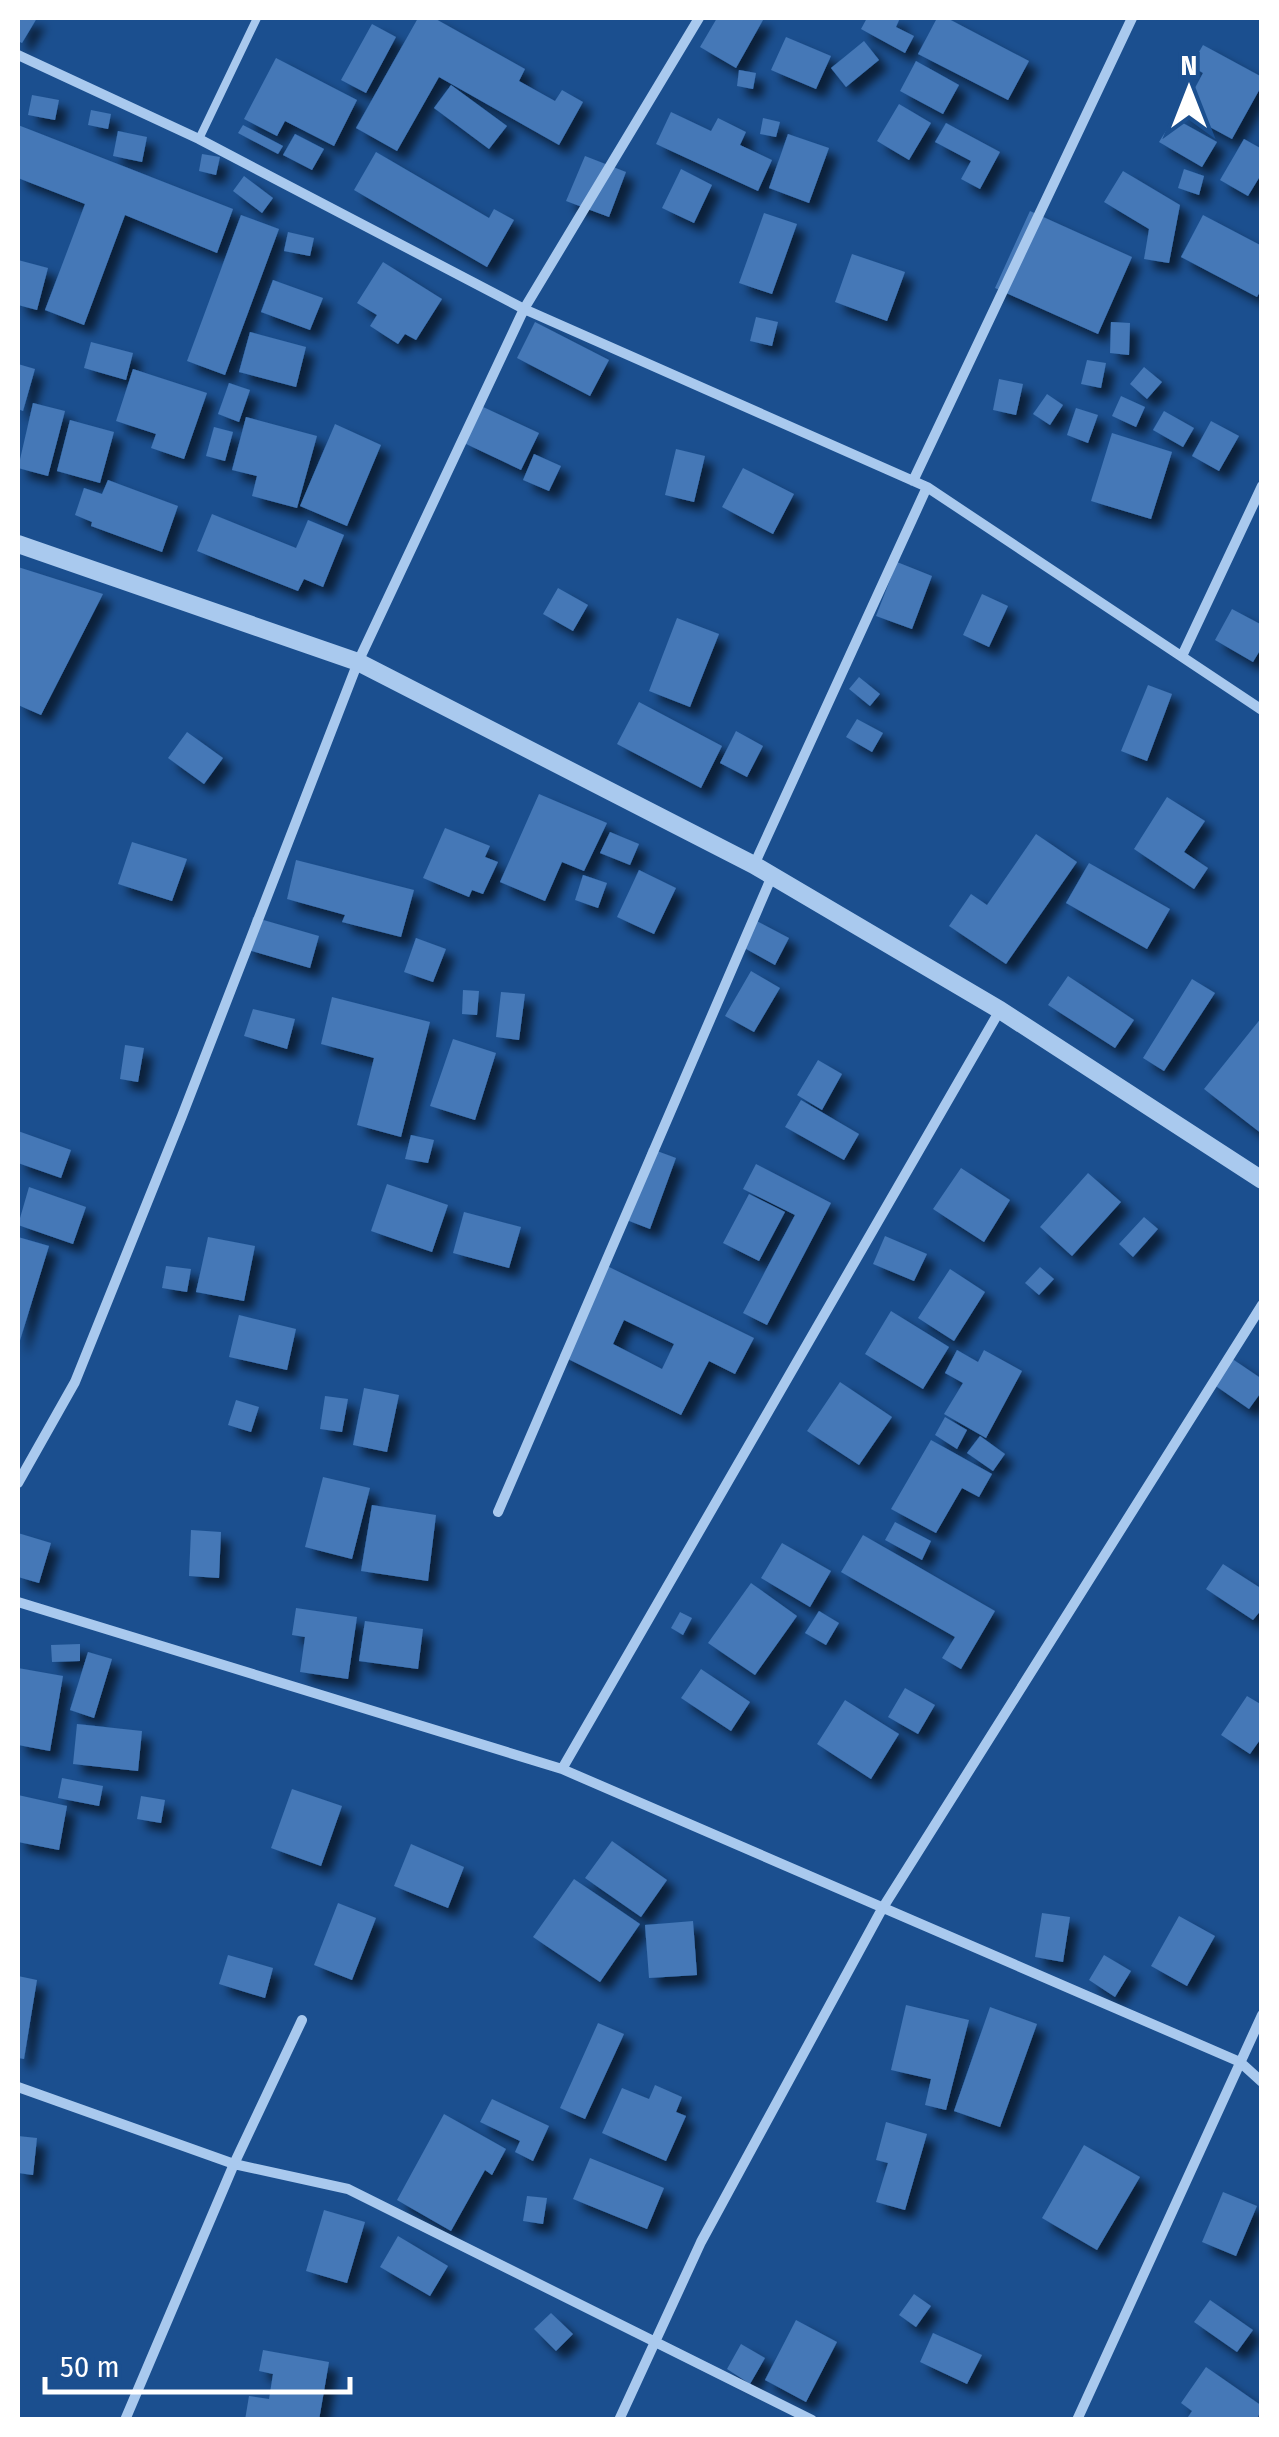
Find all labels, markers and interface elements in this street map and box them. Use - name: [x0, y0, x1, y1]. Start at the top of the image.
- north arrow: [1139, 40, 1239, 140]
- text: N: [1181, 49, 1197, 82]
- scale bar: [45, 2332, 350, 2394]
- text: 50 m: [60, 2349, 120, 2385]

